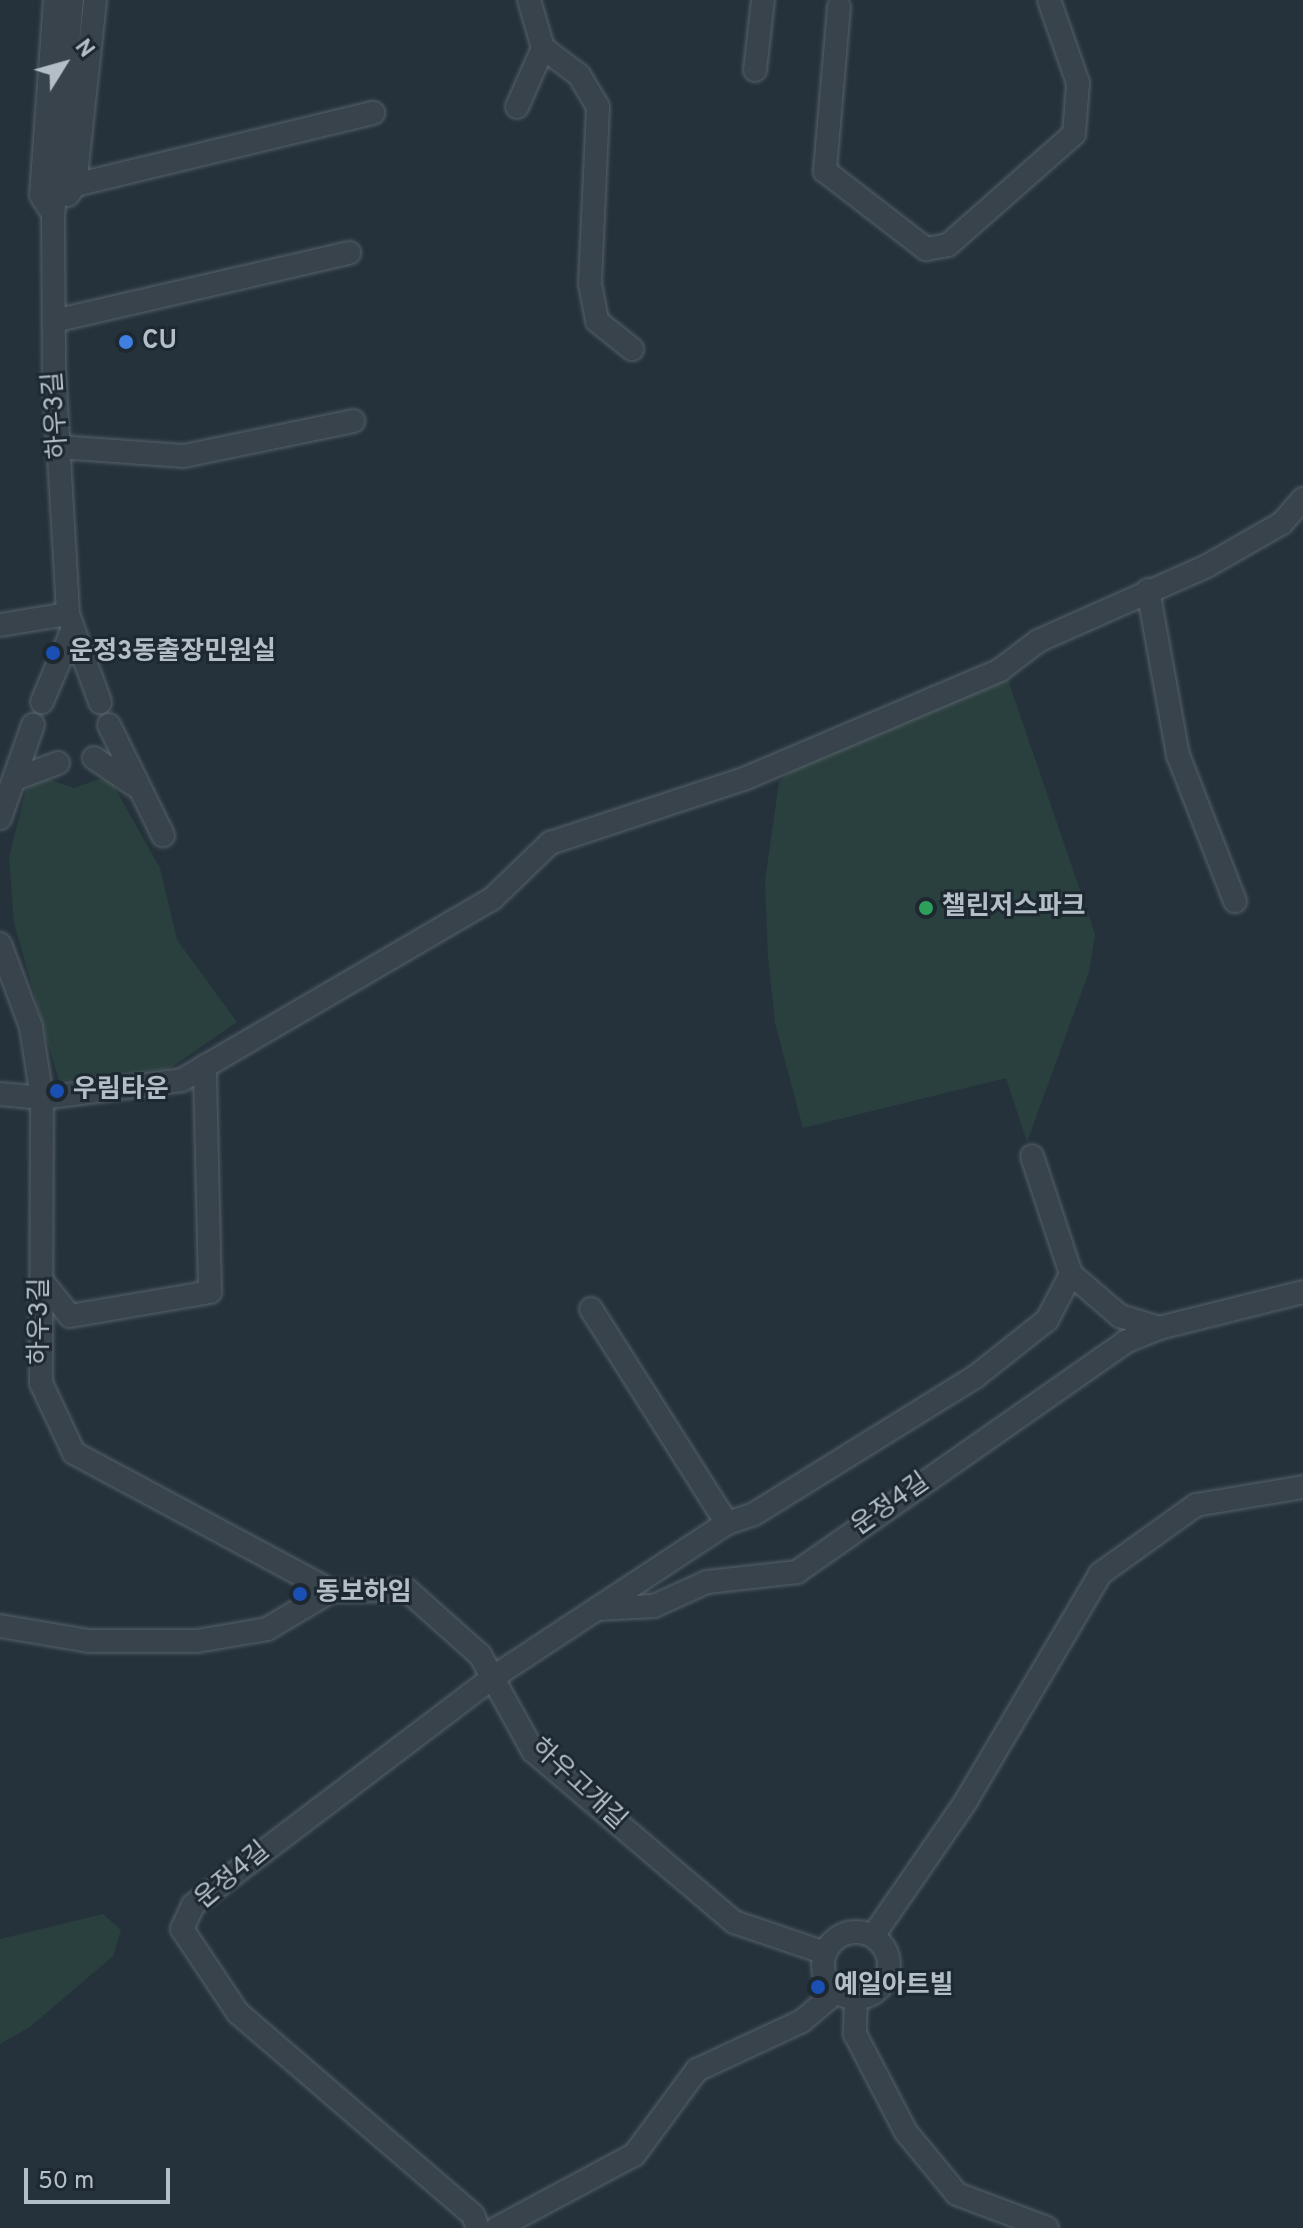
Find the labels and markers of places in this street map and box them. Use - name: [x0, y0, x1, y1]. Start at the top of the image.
- place label: CU: [142, 326, 177, 358]
- marker: CU: [117, 333, 135, 351]
- place label: 운정3동출장민원실: [69, 637, 276, 669]
- marker: 운정3동출장민원실: [44, 644, 62, 662]
- place label: 챌린저스파크: [942, 892, 1086, 924]
- marker: 챌린저스파크: [917, 899, 935, 917]
- place label: 우림타운: [73, 1075, 169, 1107]
- marker: 우림타운: [48, 1082, 66, 1100]
- place label: 동보하임: [316, 1578, 412, 1610]
- marker: 동보하임: [291, 1585, 309, 1603]
- place label: 예일아트빌: [834, 1971, 954, 2003]
- marker: 예일아트빌: [809, 1978, 827, 1996]

